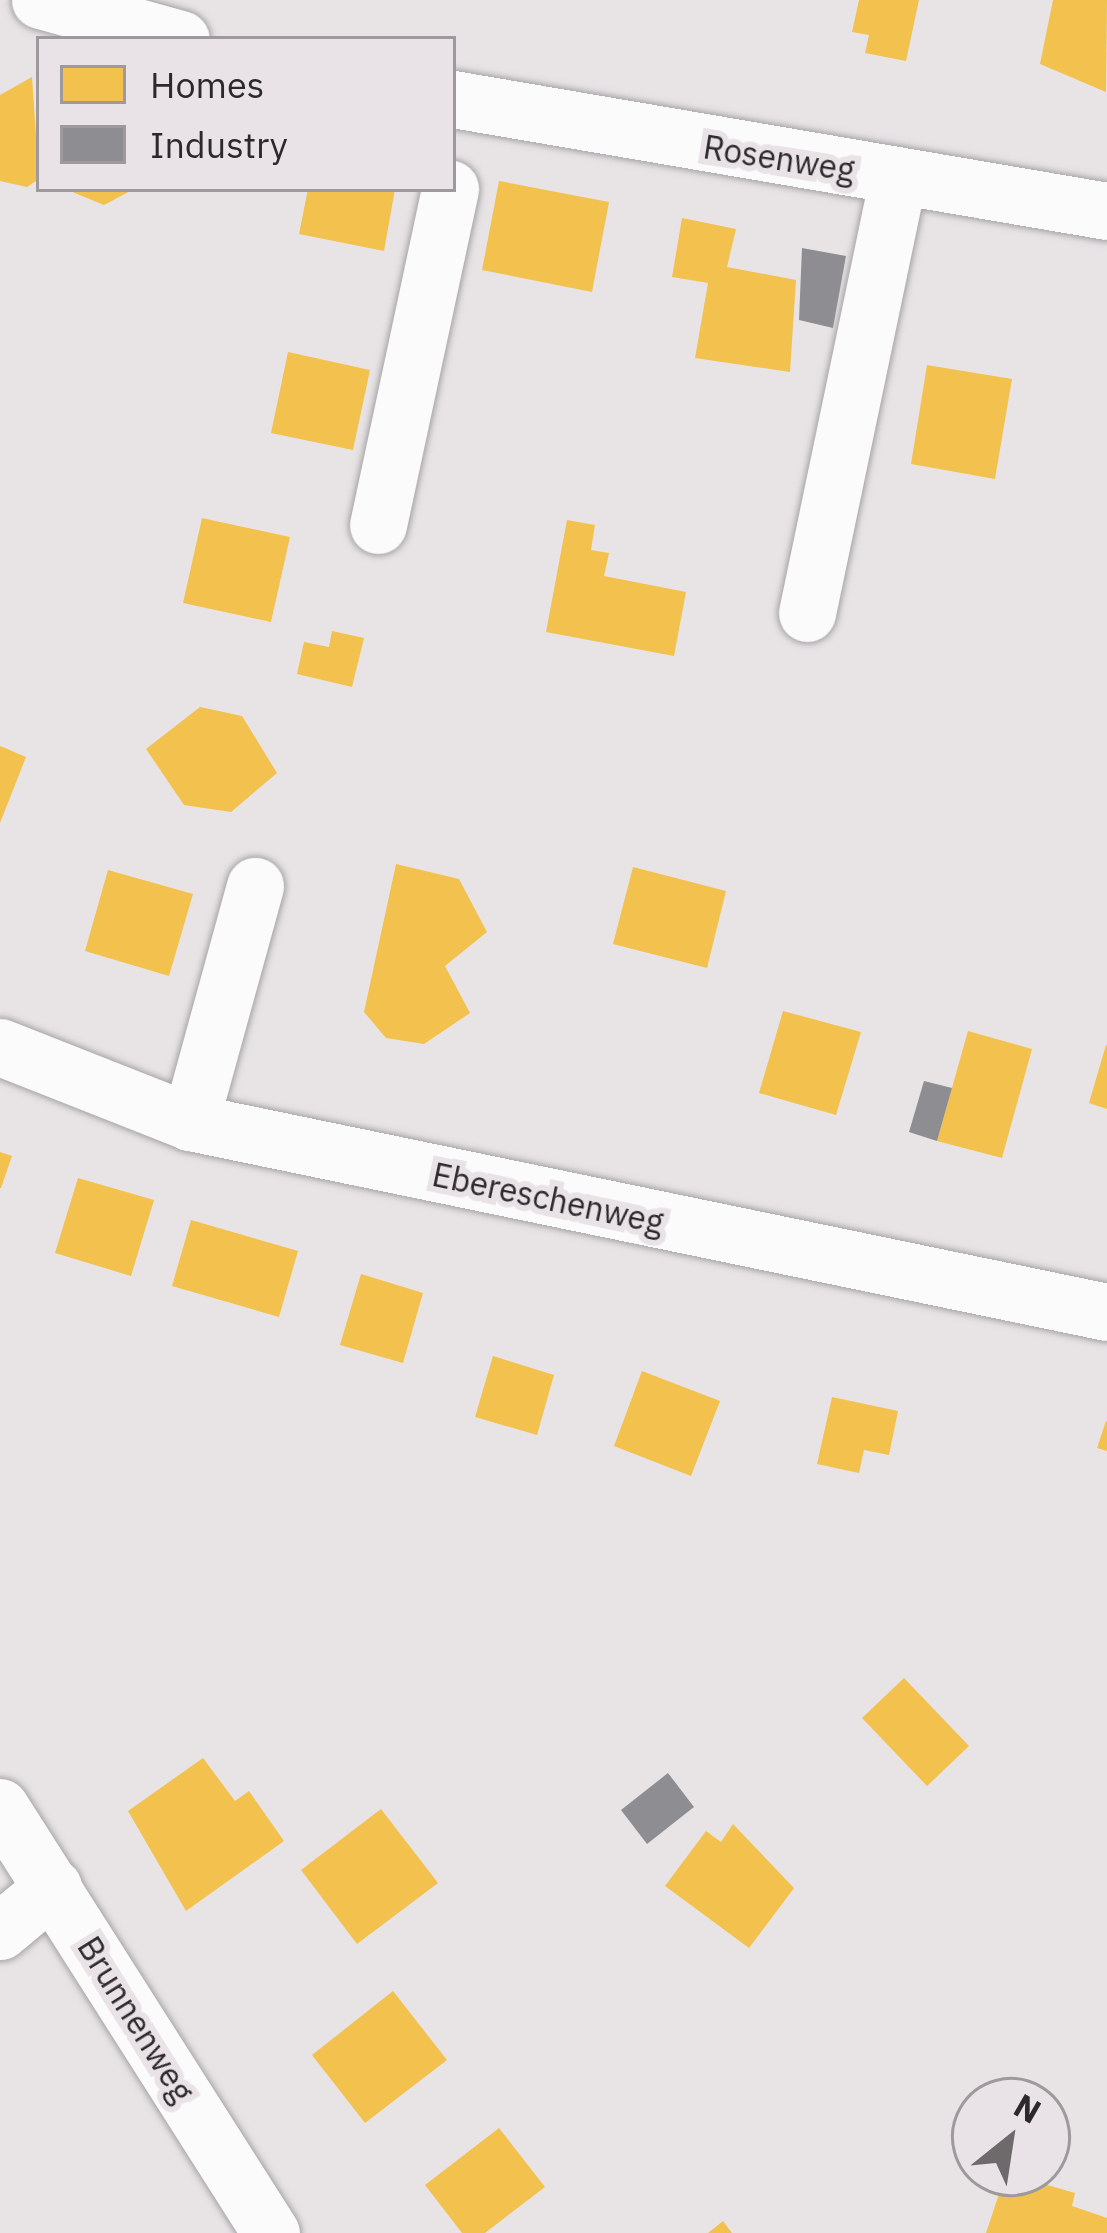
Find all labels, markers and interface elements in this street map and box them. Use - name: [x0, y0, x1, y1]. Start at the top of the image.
- legend: [36, 36, 456, 192]
- text: Homes: [150, 61, 264, 108]
- text: Industry: [150, 121, 288, 168]
- street label: Rosenweg: [701, 127, 857, 189]
- street label: Ebereschenweg: [429, 1154, 667, 1242]
- street label: Brunnenweg: [70, 1929, 202, 2109]
- north arrow: [951, 2077, 1071, 2197]
- text: N: [1007, 2083, 1049, 2133]

